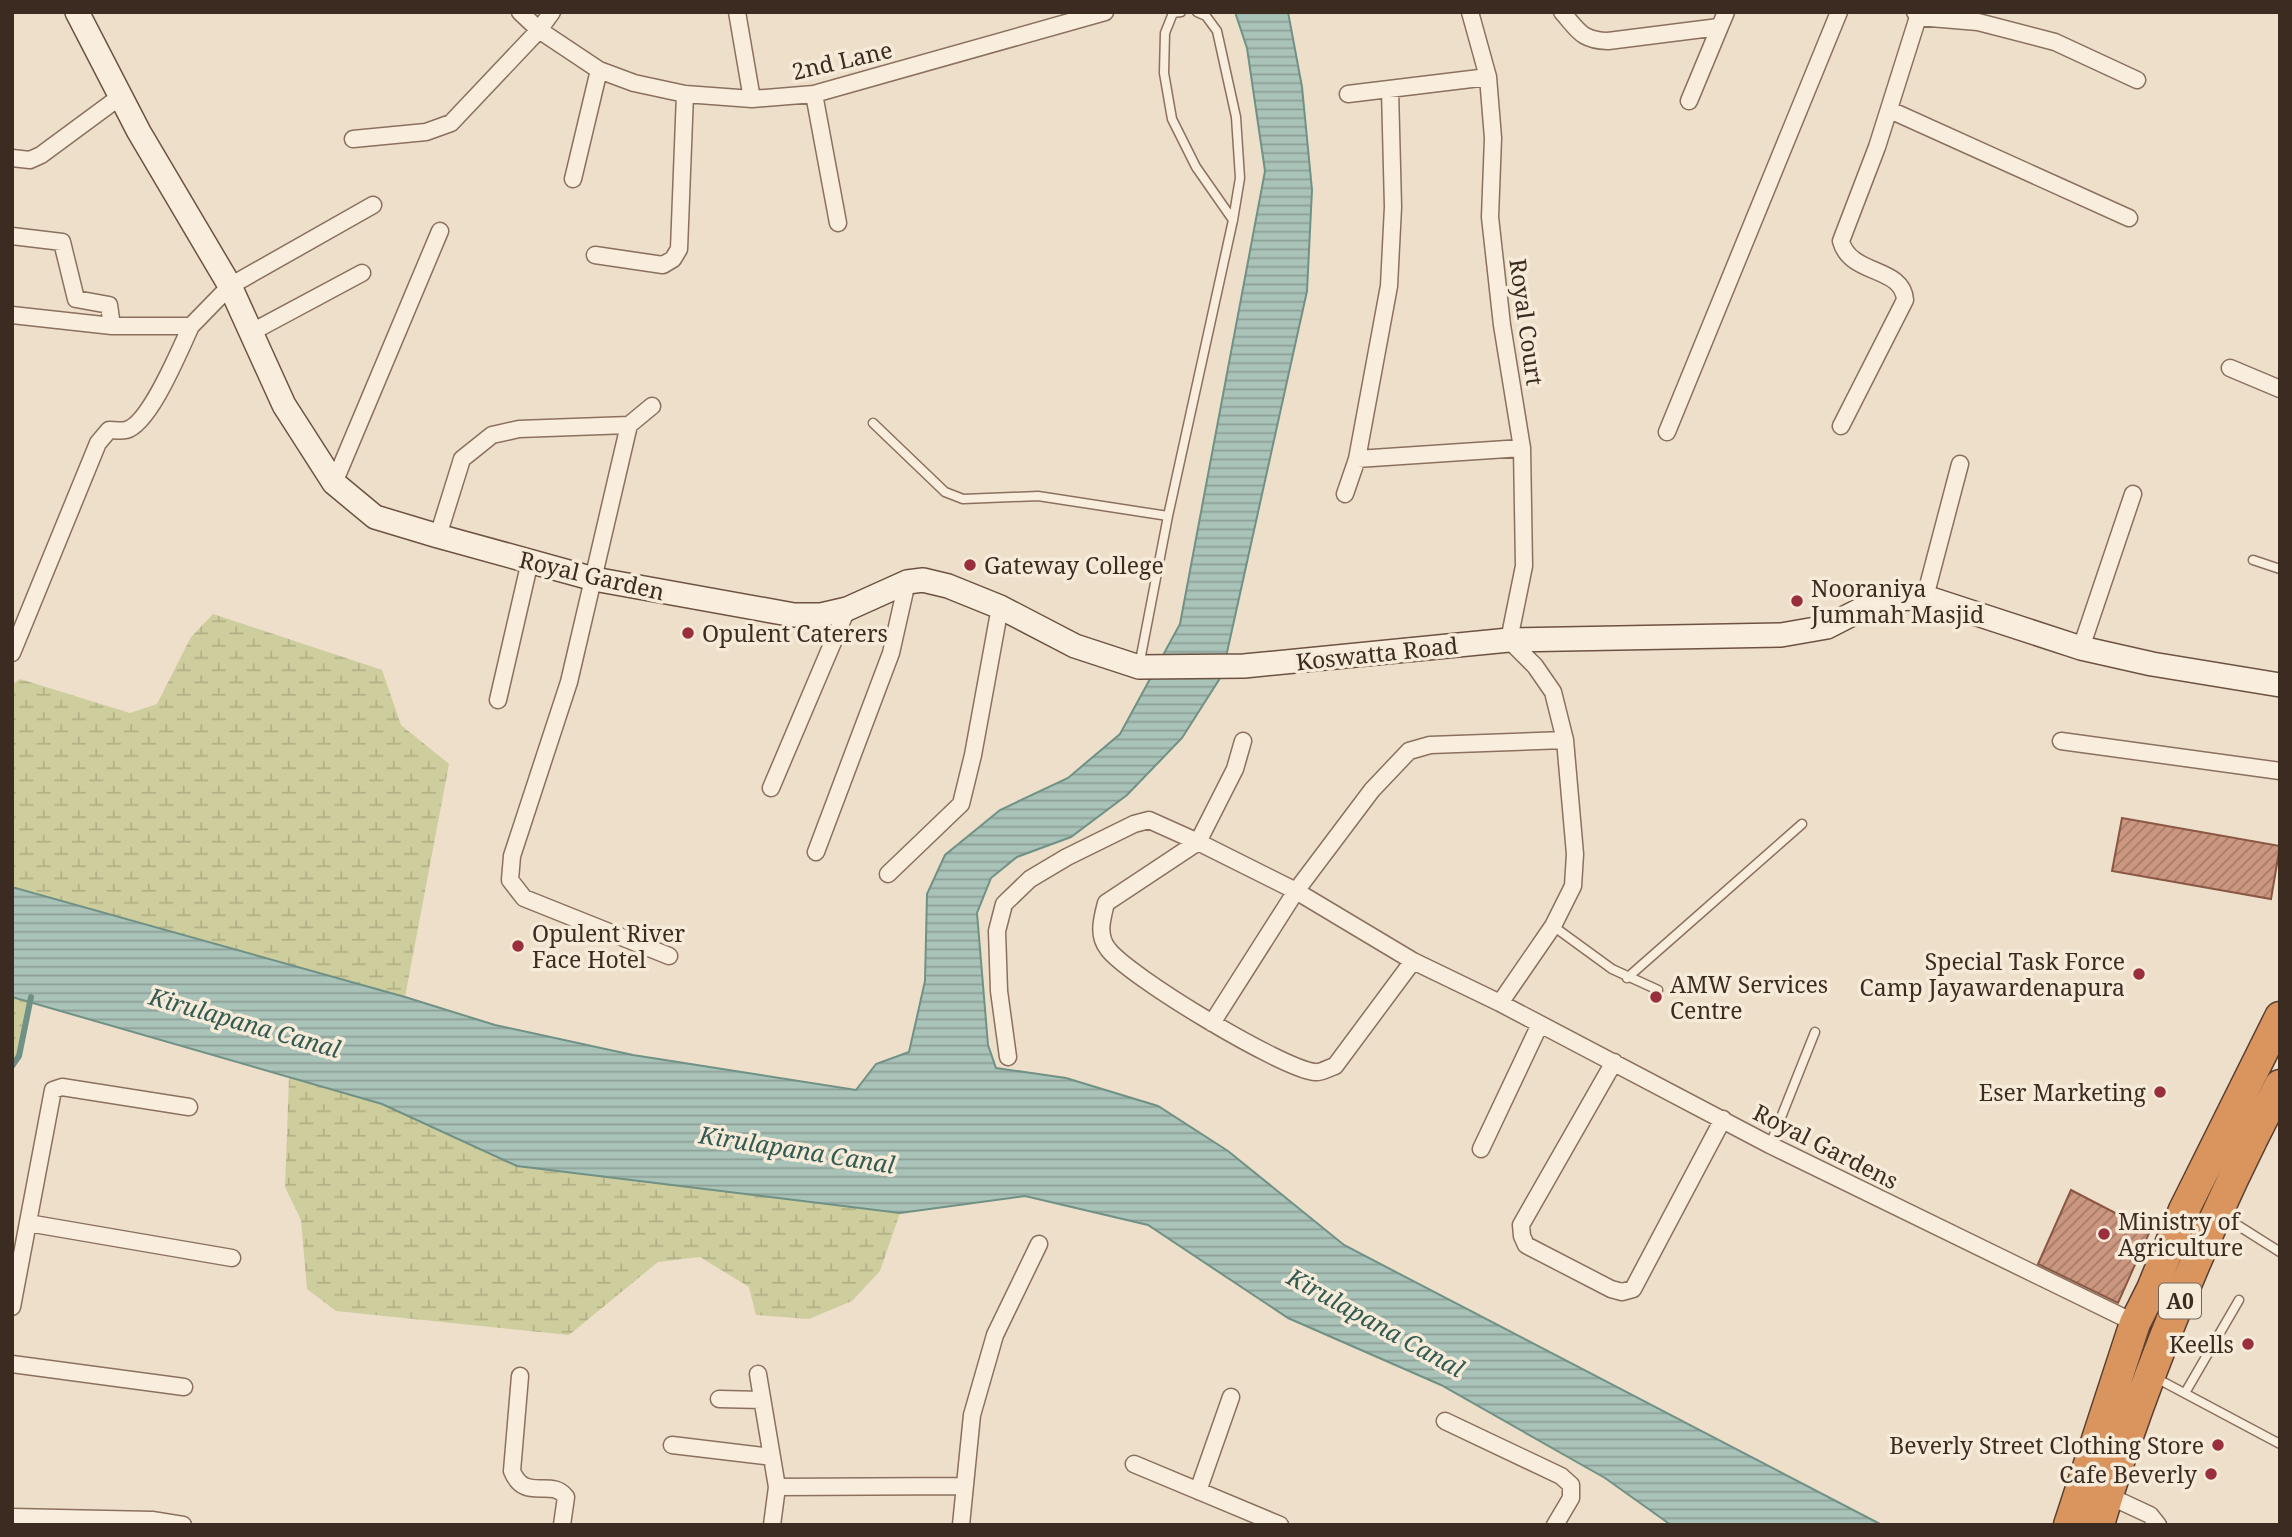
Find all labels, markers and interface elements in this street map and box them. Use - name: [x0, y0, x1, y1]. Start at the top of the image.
- street label: 2nd Lane: [789, 33, 895, 87]
- street label: Royal Court: [1502, 256, 1552, 388]
- street label: Royal Garden: [516, 543, 668, 607]
- place label: Gateway College: [984, 549, 1164, 581]
- marker: Gateway College: [962, 557, 978, 573]
- place label: Nooraniya Jummah Masjid: [1810, 572, 1984, 630]
- marker: Nooraniya Jummah Masjid: [1789, 593, 1805, 609]
- place label: Opulent Caterers: [702, 617, 888, 649]
- marker: Opulent Caterers: [680, 625, 696, 641]
- street label: Koswatta Road: [1294, 629, 1460, 677]
- place label: Opulent River Face Hotel: [532, 917, 685, 975]
- marker: Opulent River Face Hotel: [510, 938, 526, 954]
- place label: Special Task Force Camp Jayawardenapura: [1860, 945, 2125, 1003]
- marker: Special Task Force Camp Jayawardenapura: [2131, 966, 2147, 982]
- place label: AMW Services Centre: [1670, 968, 1828, 1026]
- water label: Kirulapana Canal: [144, 979, 345, 1065]
- marker: AMW Services Centre: [1648, 989, 1664, 1005]
- place label: Eser Marketing: [1979, 1076, 2147, 1108]
- marker: Eser Marketing: [2152, 1084, 2168, 1100]
- street label: Royal Gardens: [1748, 1096, 1904, 1196]
- water label: Kirulapana Canal: [696, 1117, 898, 1181]
- place label: Ministry of Agriculture: [2118, 1205, 2243, 1263]
- marker: Ministry of Agriculture: [2096, 1226, 2112, 1242]
- water label: Kirulapana Canal: [1281, 1259, 1471, 1385]
- road number: A0: [2159, 1284, 2201, 1318]
- place label: Keells: [2169, 1328, 2234, 1360]
- marker: Keells: [2240, 1336, 2256, 1352]
- place label: Beverly Street Clothing Store: [1889, 1429, 2204, 1461]
- marker: Beverly Street Clothing Store: [2210, 1437, 2226, 1453]
- place label: Cafe Beverly: [2059, 1458, 2197, 1490]
- marker: Cafe Beverly: [2203, 1466, 2219, 1482]

